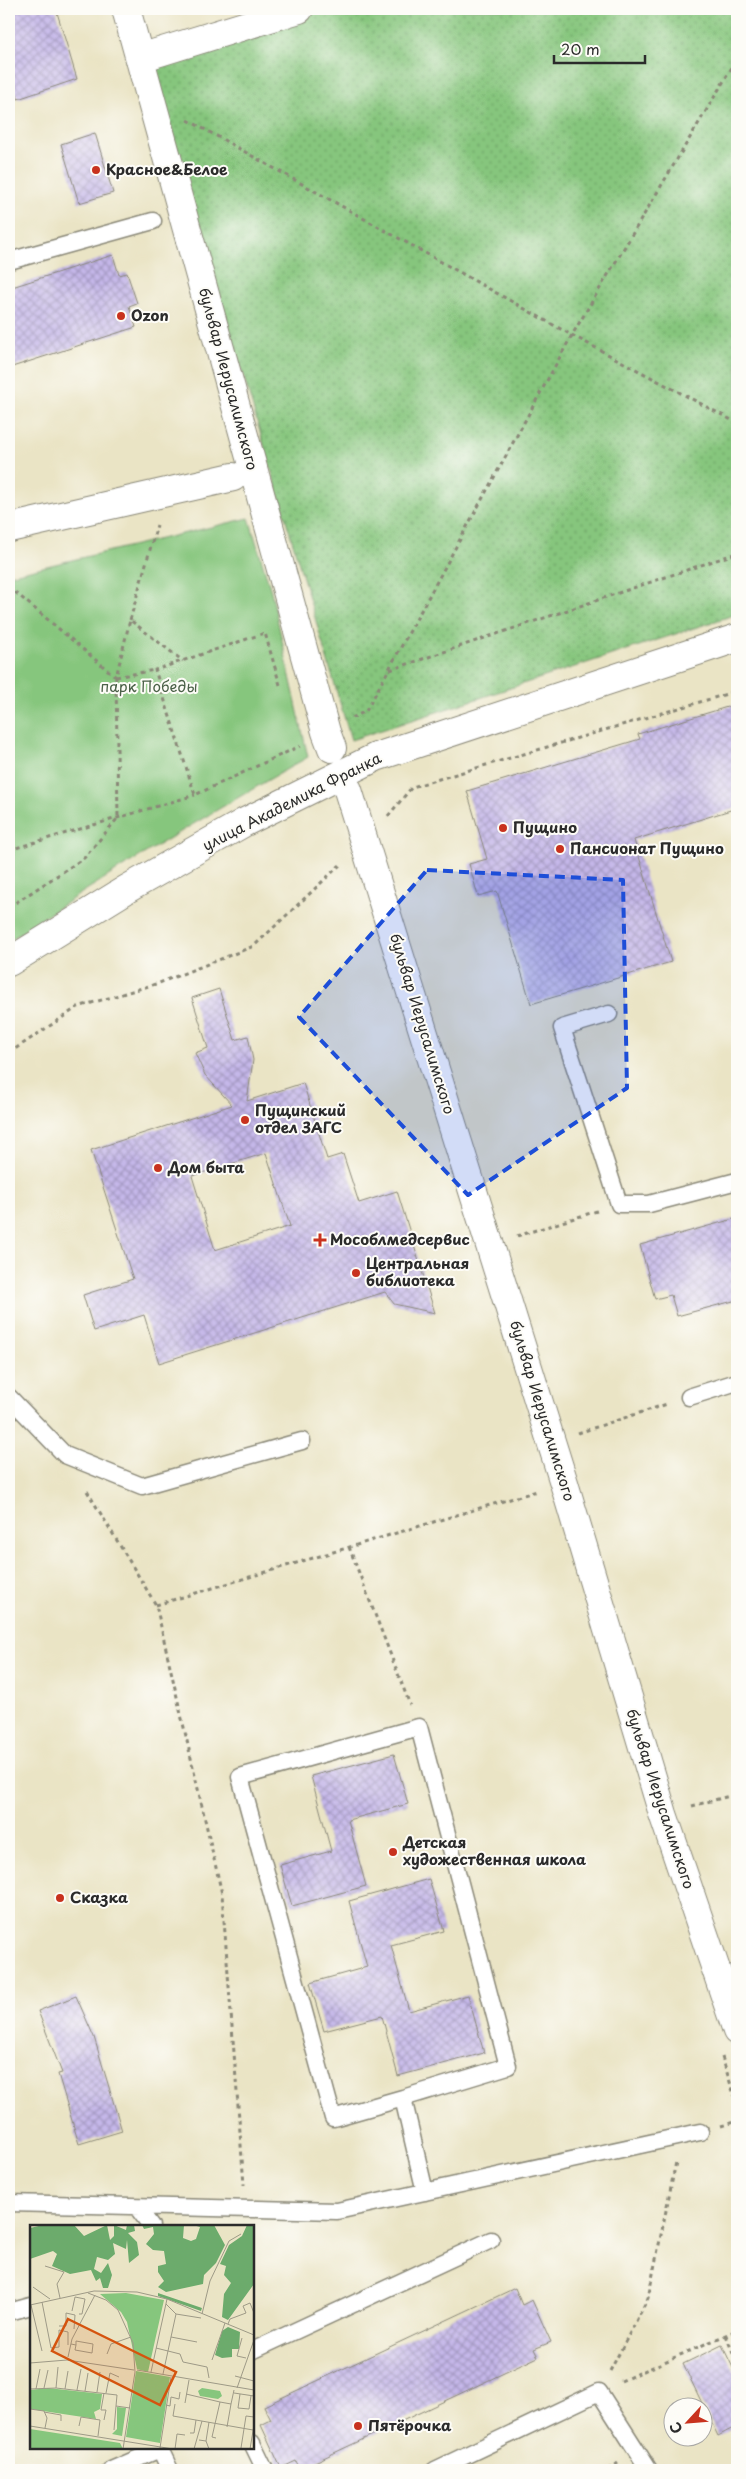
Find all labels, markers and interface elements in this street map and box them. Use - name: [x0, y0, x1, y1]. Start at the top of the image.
- scale bar: [554, 32, 645, 64]
- text: 20 m: [561, 37, 600, 60]
- place label: Красное&Белое: [106, 157, 228, 180]
- marker: Красное&Белое: [90, 164, 102, 176]
- street label: бульвар Иерусалимского: [194, 285, 265, 472]
- place label: Ozon: [131, 303, 169, 326]
- marker: Ozon: [115, 310, 127, 322]
- park label: парк Победы: [100, 674, 198, 697]
- street label: улица Академика Франка: [198, 745, 385, 856]
- place label: Пущино: [513, 815, 577, 838]
- marker: Пущино: [497, 822, 509, 834]
- place label: Пансионат Пущино: [570, 836, 724, 859]
- marker: Пансионат Пущино: [554, 843, 566, 855]
- street label: бульвар Иерусалимского: [385, 930, 462, 1117]
- place label: Пущинский отдел ЗАГС: [255, 1098, 346, 1138]
- marker: Пущинский отдел ЗАГС: [239, 1114, 251, 1126]
- place label: Дом быта: [167, 1155, 245, 1178]
- marker: Дом быта: [152, 1162, 164, 1174]
- place label: Мособлмедсервис: [330, 1227, 470, 1250]
- marker: Мособлмедсервис: [314, 1234, 326, 1246]
- place label: Центральная библиотека: [366, 1251, 469, 1291]
- marker: Центральная библиотека: [350, 1267, 362, 1279]
- street label: бульвар Иерусалимского: [505, 1317, 582, 1504]
- street label: бульвар Иерусалимского: [621, 1706, 701, 1892]
- place label: Детская художественная школа: [402, 1830, 586, 1870]
- marker: Детская художественная школа: [387, 1846, 399, 1858]
- place label: Сказка: [70, 1885, 128, 1908]
- marker: Сказка: [54, 1892, 66, 1904]
- inset map: [30, 2225, 254, 2449]
- north arrow: [664, 2396, 714, 2446]
- place label: Пятёрочка: [368, 2413, 452, 2436]
- text: С: [664, 2419, 688, 2437]
- marker: Пятёрочка: [352, 2420, 364, 2432]

